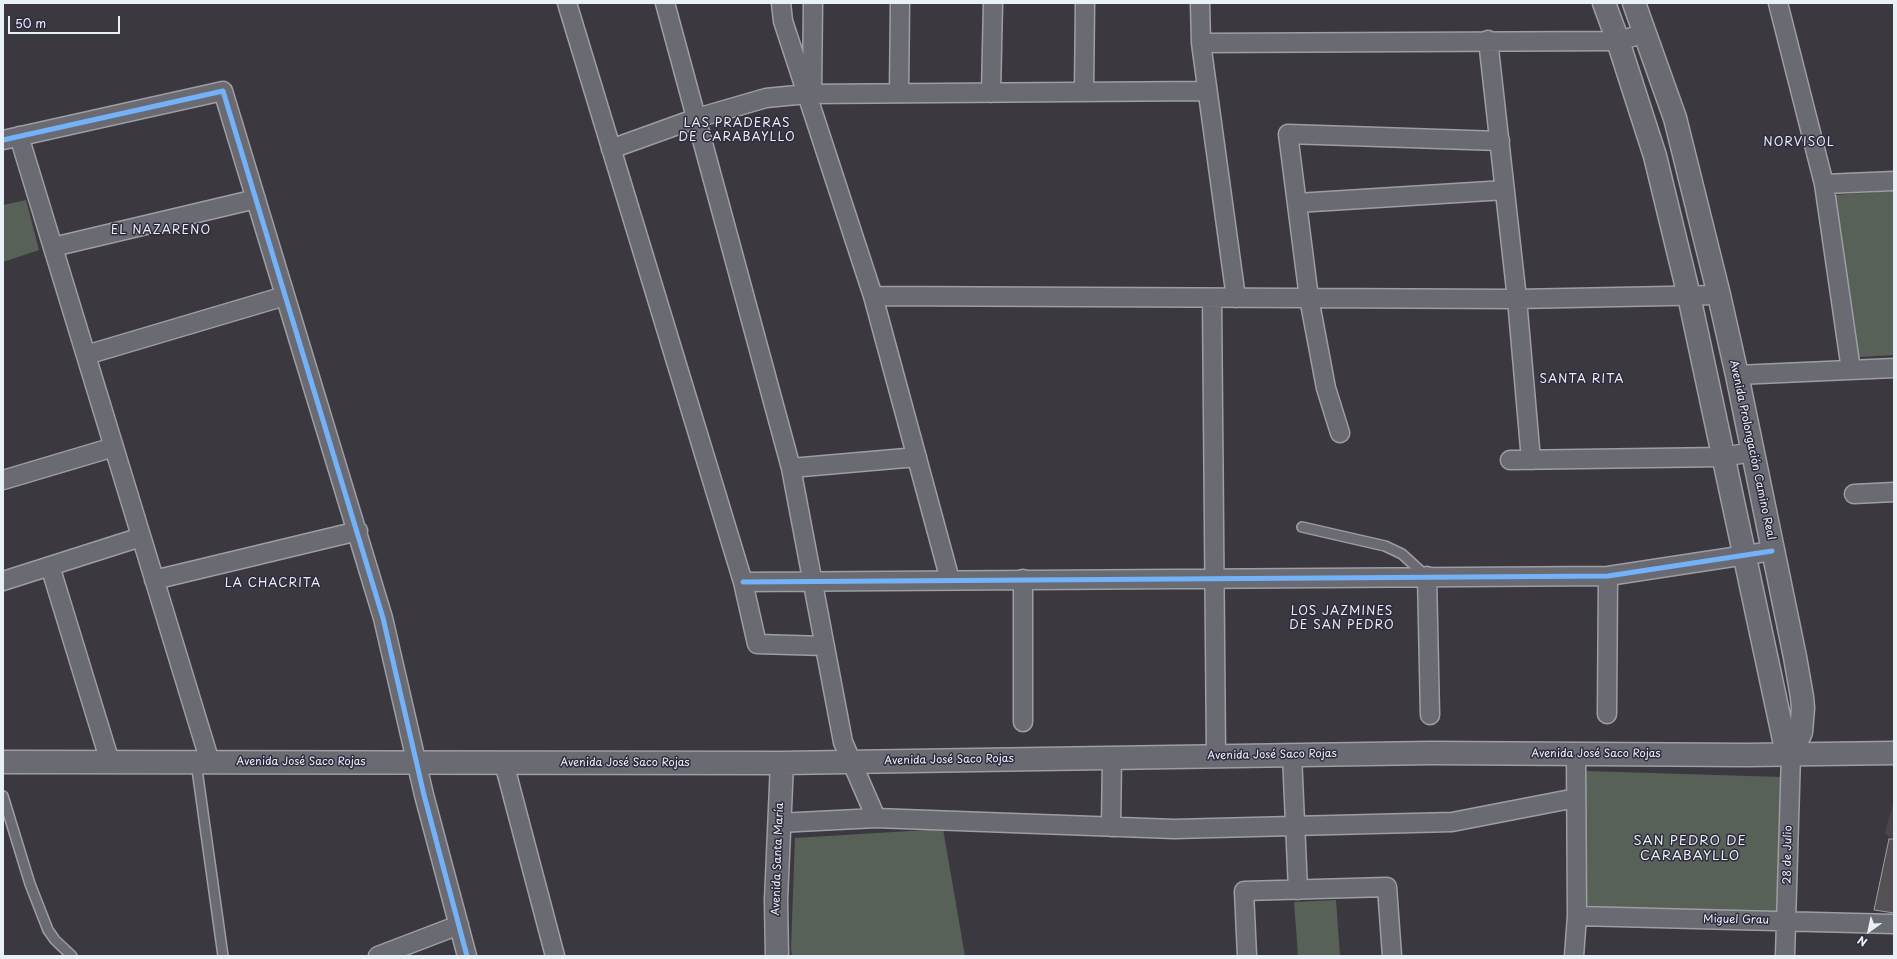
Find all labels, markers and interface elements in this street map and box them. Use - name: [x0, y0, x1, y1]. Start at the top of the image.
- scale bar: [10, 8, 122, 34]
- text: 50 m: [15, 14, 46, 32]
- district label: LAS PRADERAS DE CARABAYLLO: [678, 117, 796, 145]
- district label: NORVISOL: [1764, 136, 1834, 150]
- district label: EL NAZARENO: [111, 224, 211, 238]
- street label: Avenida Prolongación Camino Real: [1726, 359, 1778, 541]
- district label: SANTA RITA: [1540, 373, 1624, 387]
- district label: LA CHACRITA: [226, 577, 320, 591]
- district label: LOS JAZMINES DE SAN PEDRO: [1289, 605, 1395, 633]
- street label: Avenida José Saco Rojas: [1207, 747, 1337, 763]
- street label: Avenida José Saco Rojas: [1531, 747, 1661, 761]
- street label: Avenida José Saco Rojas: [884, 752, 1014, 768]
- street label: Avenida José Saco Rojas: [236, 755, 366, 769]
- street label: Avenida José Saco Rojas: [560, 756, 690, 770]
- street label: Avenida Santa María: [769, 802, 787, 916]
- street label: 28 de Julio: [1781, 825, 1795, 885]
- district label: SAN PEDRO DE CARABAYLLO: [1633, 833, 1747, 864]
- north arrow: [1849, 911, 1889, 951]
- street label: Miguel Grau: [1703, 913, 1769, 927]
- text: N: [1854, 932, 1870, 951]

